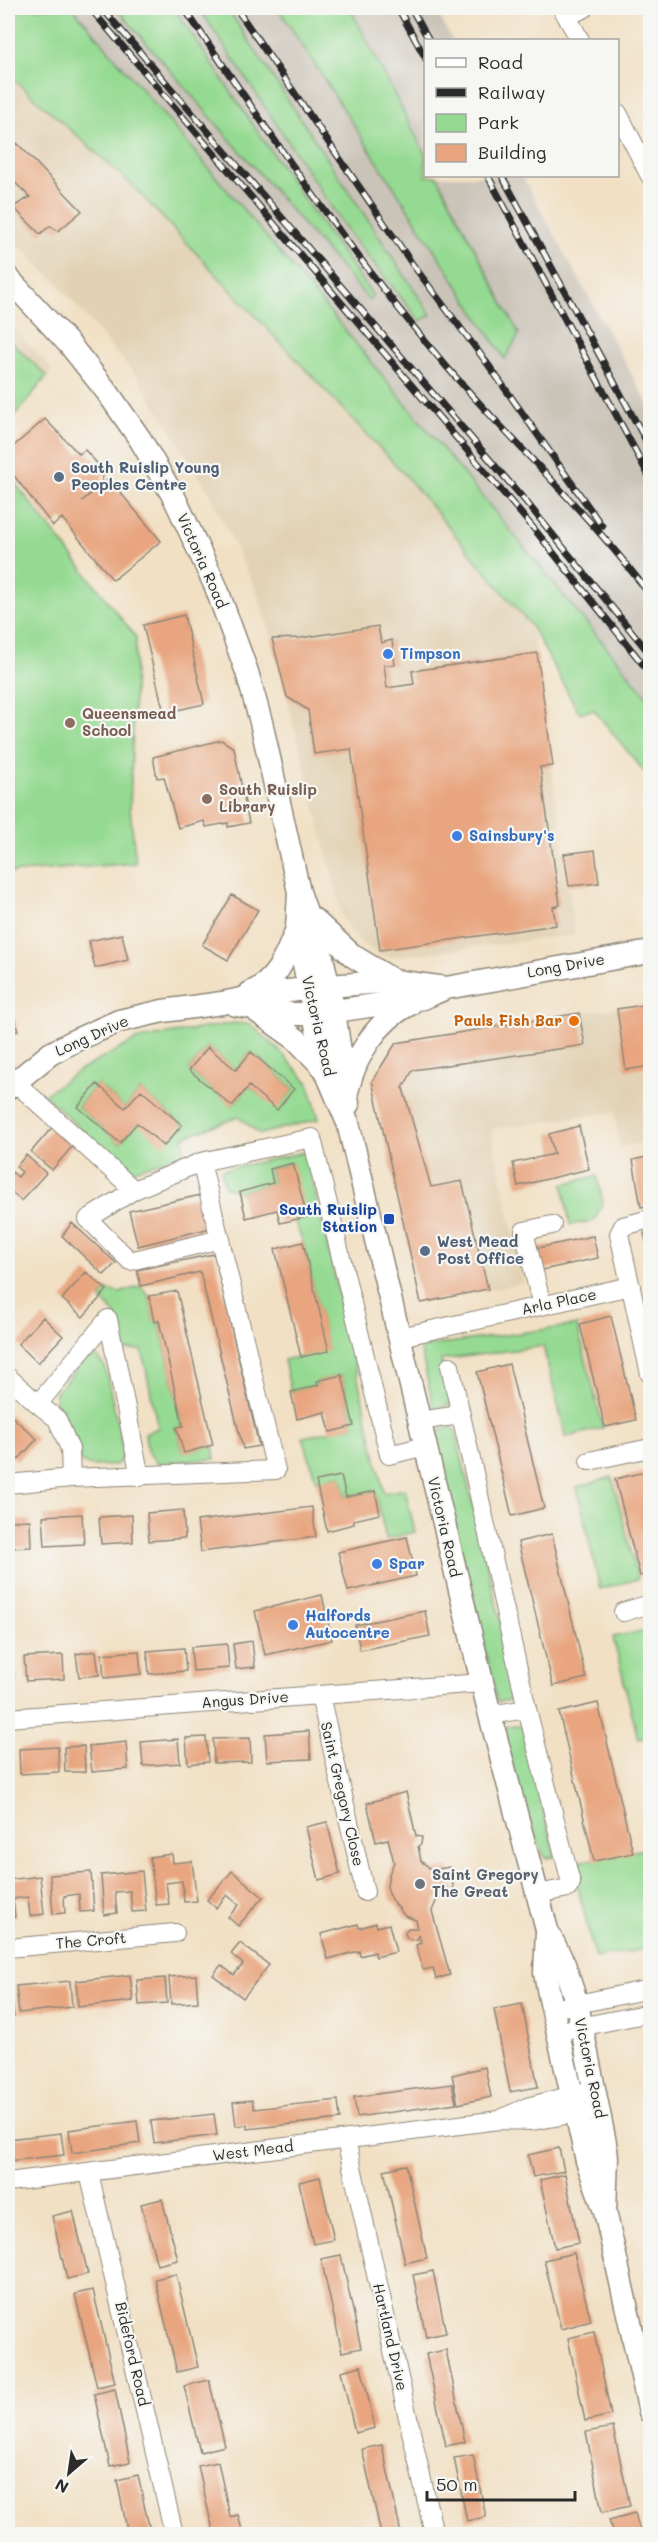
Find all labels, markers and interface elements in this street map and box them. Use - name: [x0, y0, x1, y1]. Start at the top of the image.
- legend: [424, 39, 619, 177]
- text: Road: [478, 50, 523, 74]
- text: Railway: [478, 80, 545, 104]
- text: Park: [478, 110, 519, 134]
- text: Building: [478, 140, 546, 164]
- place label: South Ruislip Young Peoples Centre: [71, 457, 220, 494]
- marker: South Ruislip Young Peoples Centre: [52, 470, 66, 484]
- street label: Victoria Road: [173, 510, 233, 611]
- place label: Timpson: [400, 643, 461, 663]
- marker: Timpson: [381, 647, 395, 661]
- place label: Queensmead School: [82, 703, 177, 740]
- marker: Queensmead School: [63, 716, 77, 730]
- place label: South Ruislip Library: [219, 779, 317, 816]
- marker: South Ruislip Library: [200, 792, 214, 806]
- place label: Sainsbury's: [469, 825, 555, 845]
- marker: Sainsbury's: [450, 829, 464, 843]
- street label: Long Drive: [526, 948, 606, 982]
- street label: Victoria Road: [298, 974, 340, 1078]
- street label: Long Drive: [52, 1010, 131, 1060]
- place label: Pauls Fish Bar: [453, 1010, 562, 1030]
- marker: Pauls Fish Bar: [567, 1014, 581, 1028]
- place label: South Ruislip Station: [279, 1199, 377, 1236]
- marker: South Ruislip Station: [382, 1212, 396, 1226]
- place label: West Mead Post Office: [437, 1231, 524, 1268]
- marker: West Mead Post Office: [418, 1244, 432, 1258]
- street label: Arla Place: [519, 1283, 598, 1319]
- street label: Victoria Road: [424, 1475, 466, 1579]
- place label: Spar: [389, 1553, 425, 1573]
- marker: Spar: [370, 1557, 384, 1571]
- place label: Halfords Autocentre: [305, 1605, 390, 1642]
- marker: Halfords Autocentre: [286, 1618, 300, 1632]
- street label: Angus Drive: [201, 1686, 289, 1712]
- street label: Saint Gregory Close: [317, 1720, 369, 1868]
- place label: Saint Gregory The Great: [432, 1864, 539, 1901]
- marker: Saint Gregory The Great: [413, 1877, 427, 1891]
- street label: The Croft: [55, 1927, 127, 1953]
- street label: Victoria Road: [571, 2016, 611, 2120]
- street label: West Mead: [211, 2135, 294, 2165]
- street label: Hartland Drive: [369, 2281, 413, 2392]
- street label: Bideford Road: [111, 2300, 155, 2408]
- north arrow: [39, 2443, 99, 2503]
- scale bar: [427, 2464, 576, 2502]
- text: 50 m: [436, 2472, 478, 2496]
- text: N: [51, 2474, 72, 2499]

